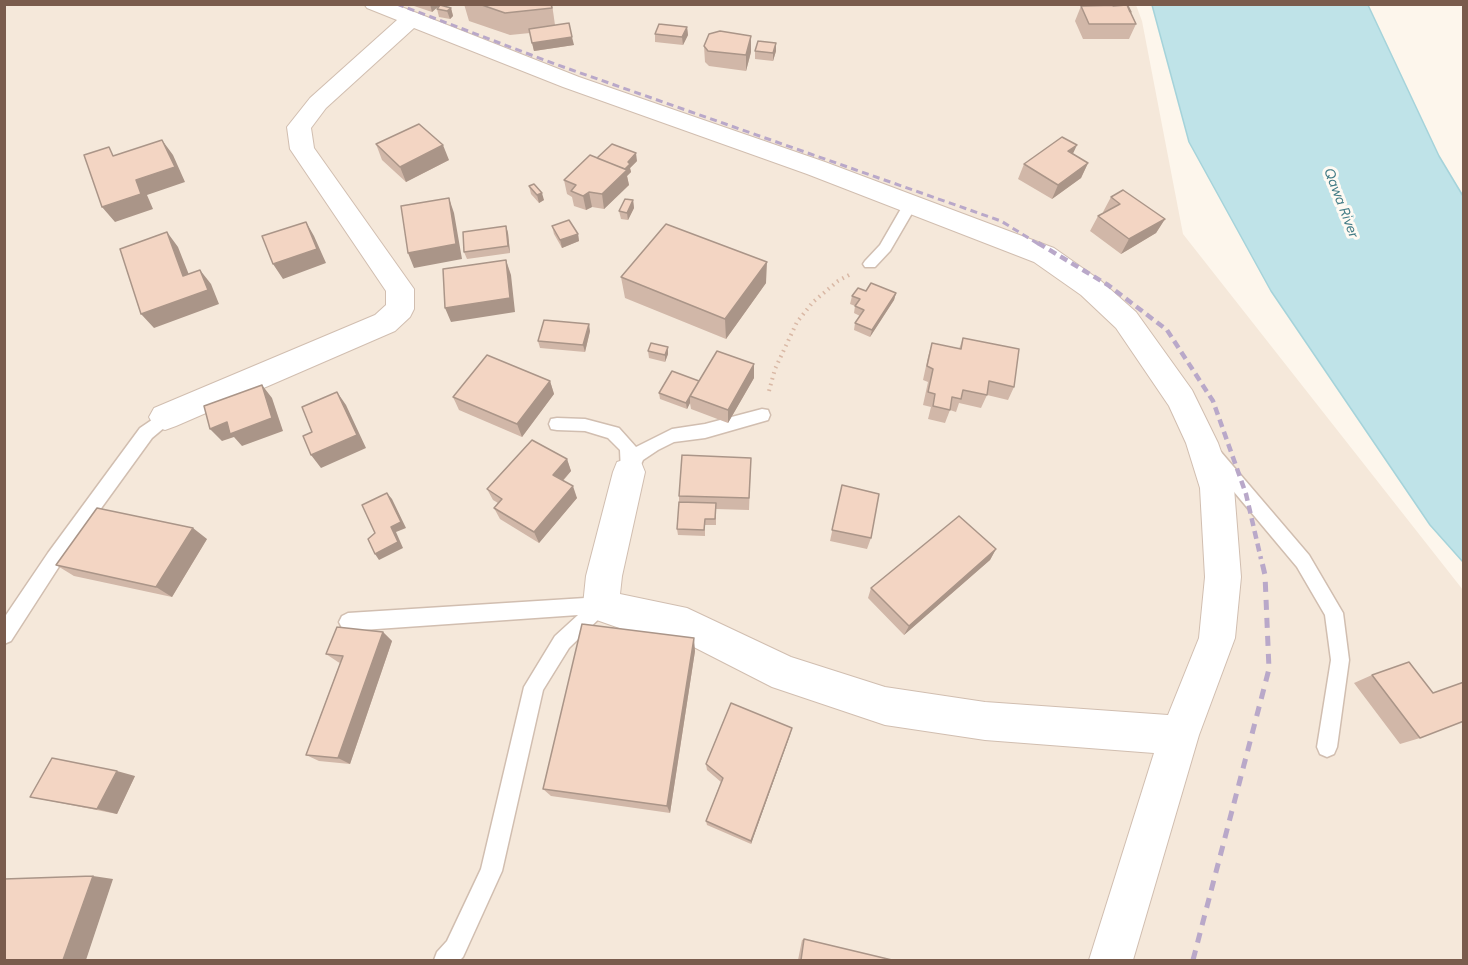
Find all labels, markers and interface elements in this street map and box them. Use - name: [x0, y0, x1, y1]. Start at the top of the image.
- water label: Qawa River: [1320, 166, 1362, 240]

